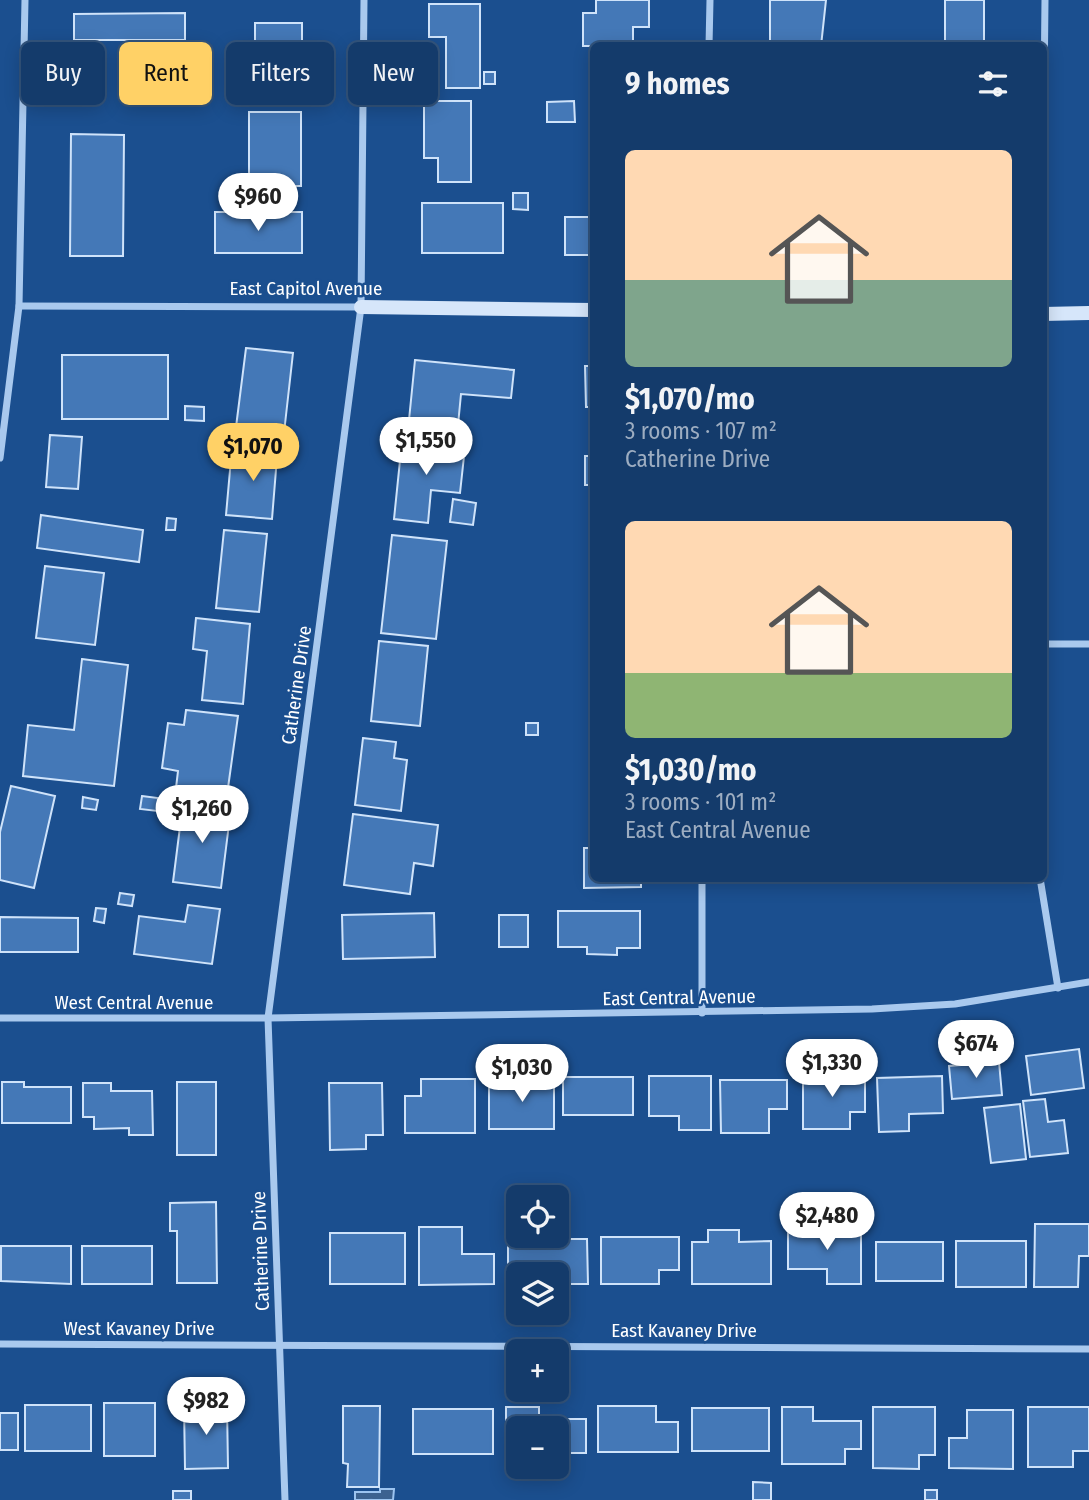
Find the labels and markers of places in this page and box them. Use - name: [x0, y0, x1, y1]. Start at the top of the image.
- pin: $960: [217, 174, 299, 233]
- pin: $1,550: [369, 418, 483, 477]
- pin: $1,070: [196, 424, 310, 483]
- pin: $1,260: [145, 786, 259, 845]
- pin: $674: [935, 1020, 1017, 1080]
- pin: $1,330: [775, 1040, 889, 1099]
- pin: $1,030: [465, 1044, 579, 1104]
- pin: $2,480: [770, 1192, 884, 1252]
- pin: $982: [165, 1378, 247, 1437]

